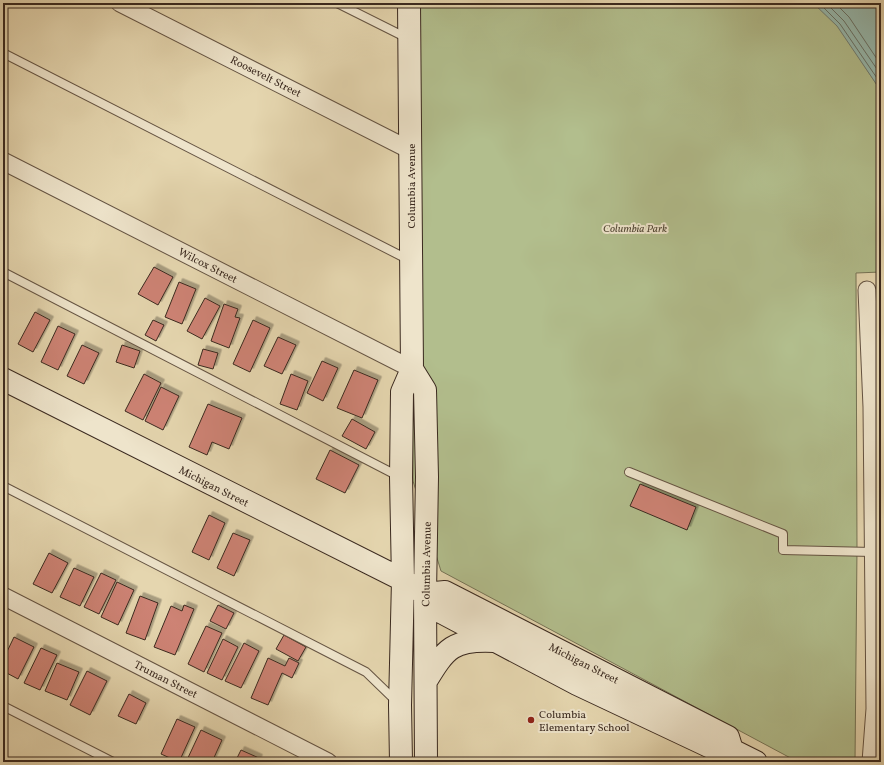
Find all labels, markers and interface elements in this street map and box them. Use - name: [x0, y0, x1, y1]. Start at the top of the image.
- street label: Roosevelt Street: [227, 53, 304, 102]
- street label: Columbia Avenue: [405, 143, 420, 229]
- park label: Columbia Park: [603, 222, 667, 237]
- street label: Wilcox Street: [175, 245, 240, 288]
- street label: Michigan Street: [176, 463, 251, 512]
- street label: Columbia Avenue: [419, 521, 436, 607]
- street label: Michigan Street: [546, 640, 621, 689]
- street label: Truman Street: [131, 658, 200, 703]
- place label: Columbia Elementary School: [539, 708, 630, 736]
- marker: Columbia Elementary School: [526, 715, 536, 725]

